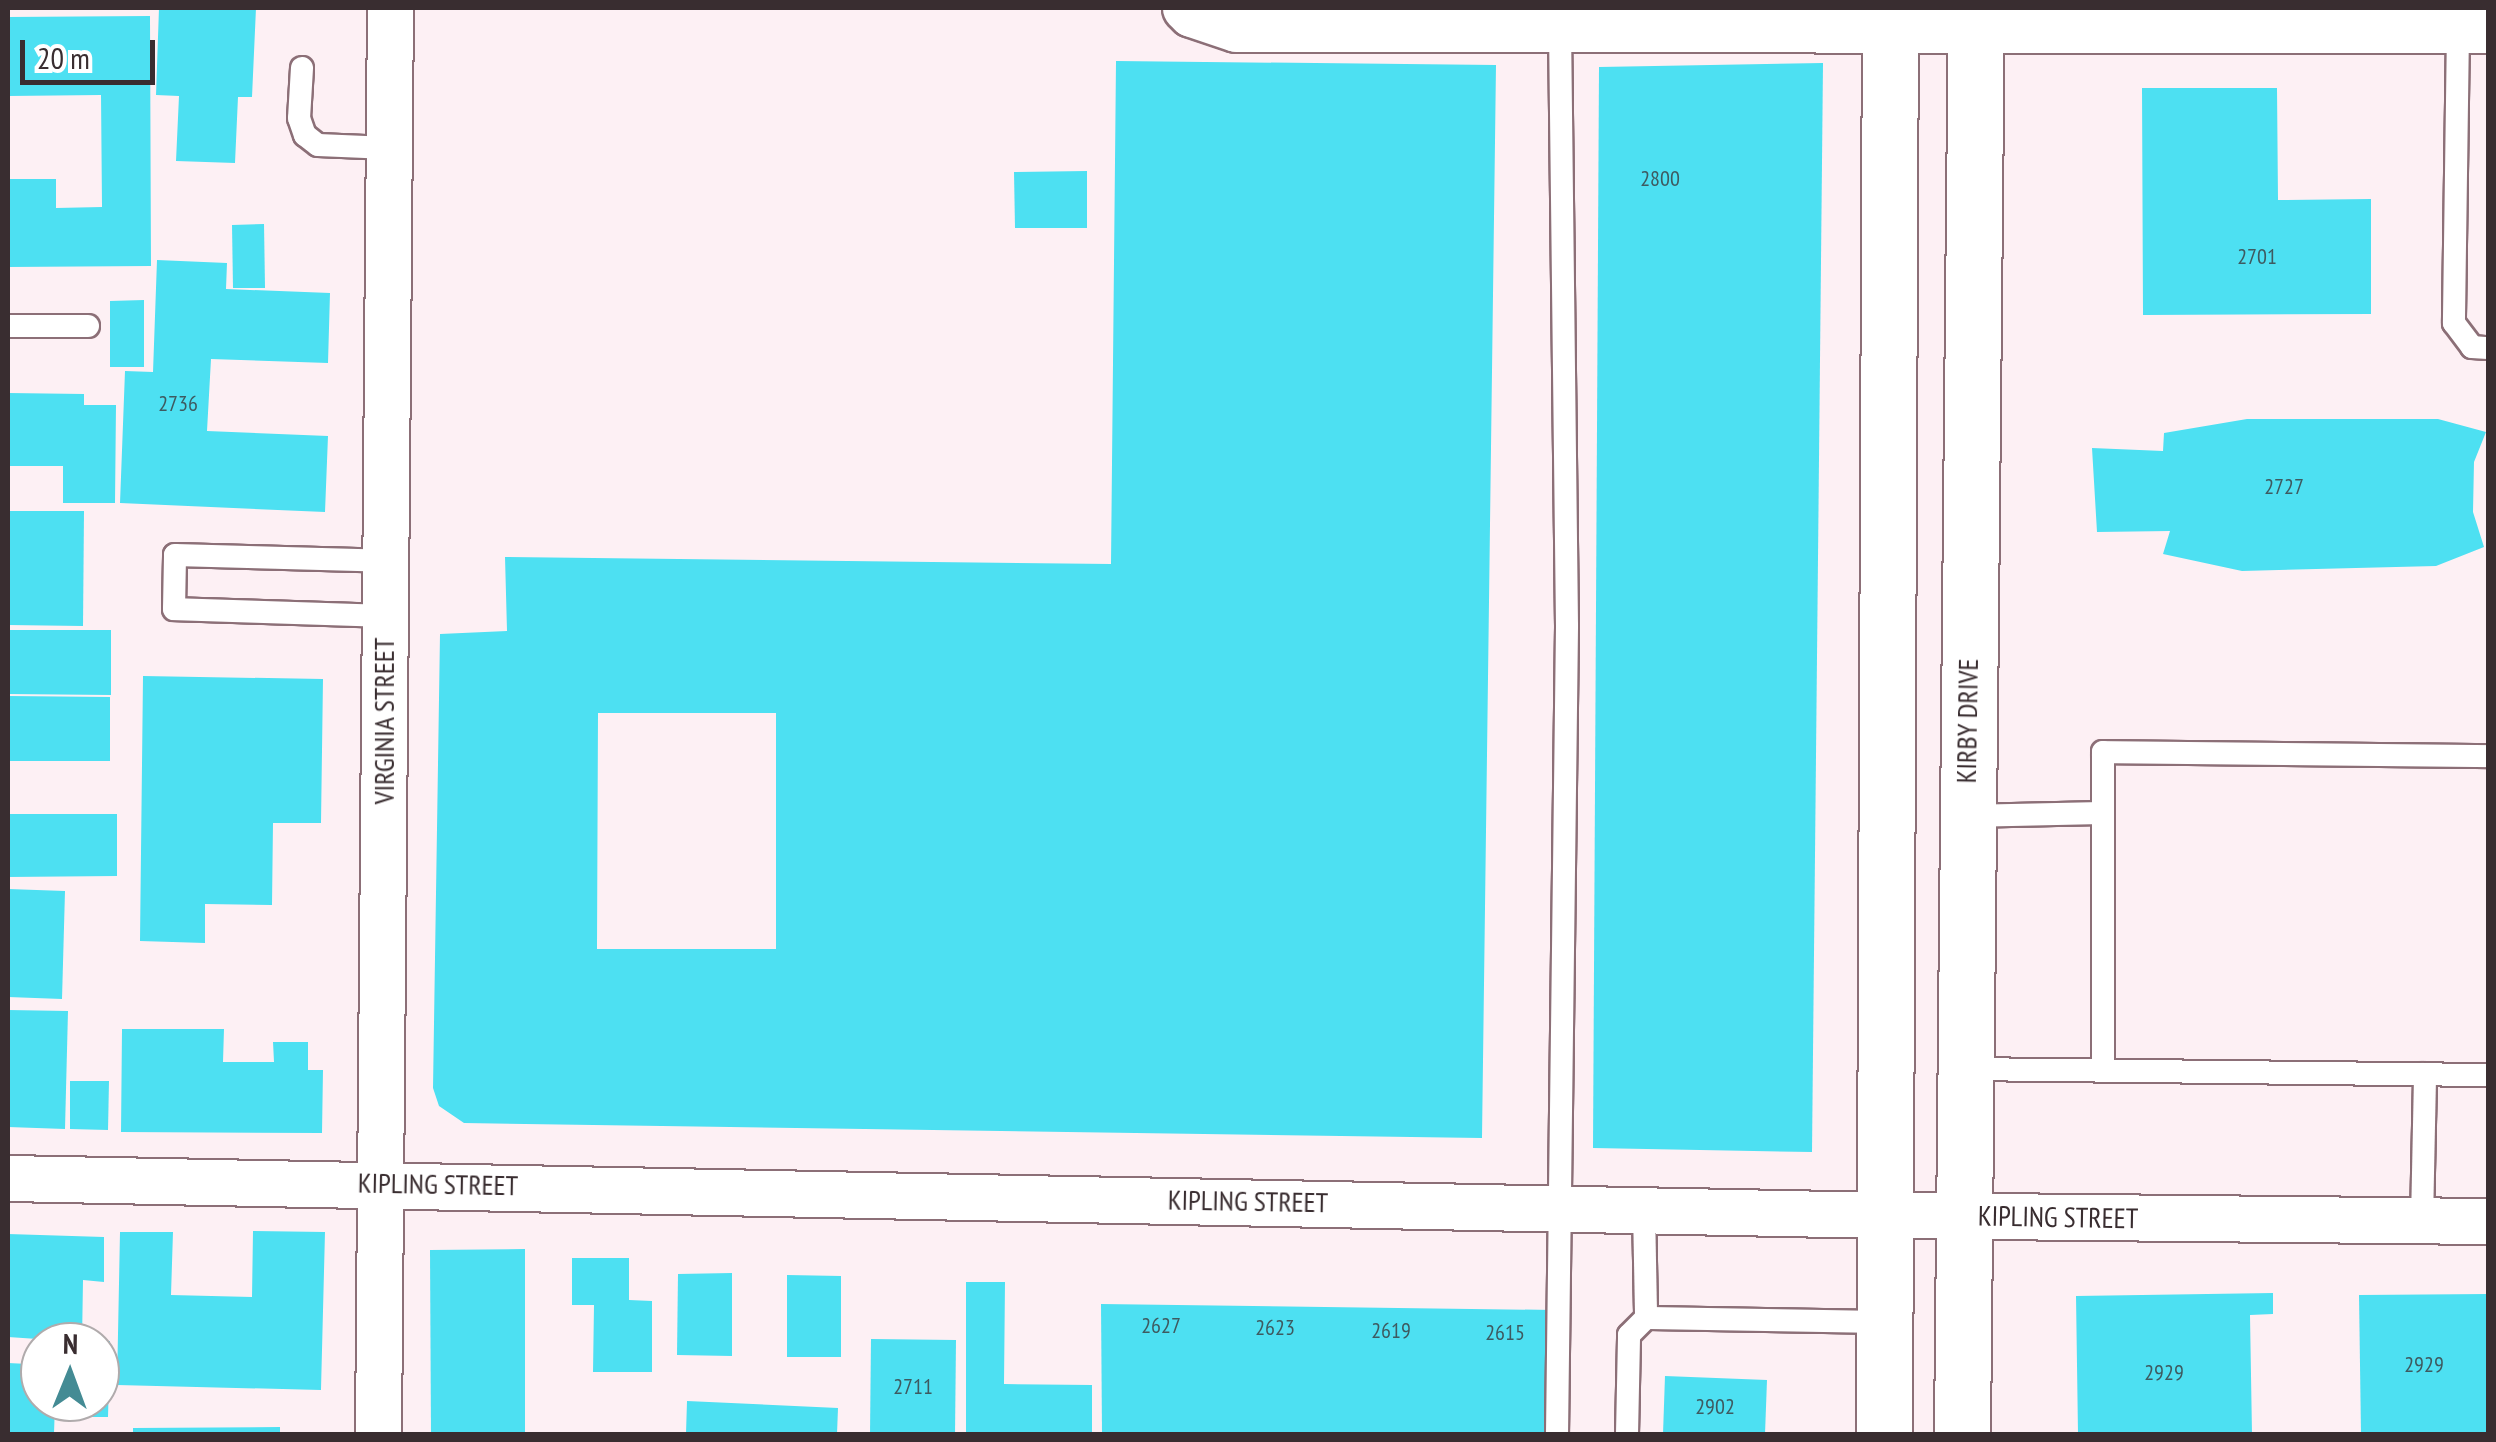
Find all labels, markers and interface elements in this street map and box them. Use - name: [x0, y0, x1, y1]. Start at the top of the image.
- scale bar: [25, 20, 160, 82]
- text: 20 m: [37, 38, 90, 77]
- house number: 2800: [1640, 166, 1680, 192]
- house number: 2701: [2237, 244, 2277, 270]
- house number: 2736: [158, 391, 198, 417]
- house number: 2727: [2264, 474, 2304, 500]
- street label: VIRGINIA STREET: [367, 637, 401, 805]
- street label: KIRBY DRIVE: [1949, 658, 1985, 784]
- street label: KIPLING STREET: [358, 1166, 518, 1202]
- street label: KIPLING STREET: [1168, 1183, 1328, 1219]
- street label: KIPLING STREET: [1978, 1199, 2138, 1235]
- house number: 2627: [1141, 1313, 1181, 1339]
- house number: 2623: [1255, 1315, 1295, 1341]
- house number: 2619: [1371, 1318, 1411, 1344]
- house number: 2615: [1485, 1320, 1525, 1346]
- north arrow: [20, 1322, 120, 1422]
- text: N: [63, 1325, 78, 1362]
- house number: 2929: [2404, 1352, 2444, 1378]
- house number: 2929: [2144, 1360, 2184, 1386]
- house number: 2711: [893, 1374, 933, 1400]
- house number: 2902: [1695, 1394, 1735, 1420]

